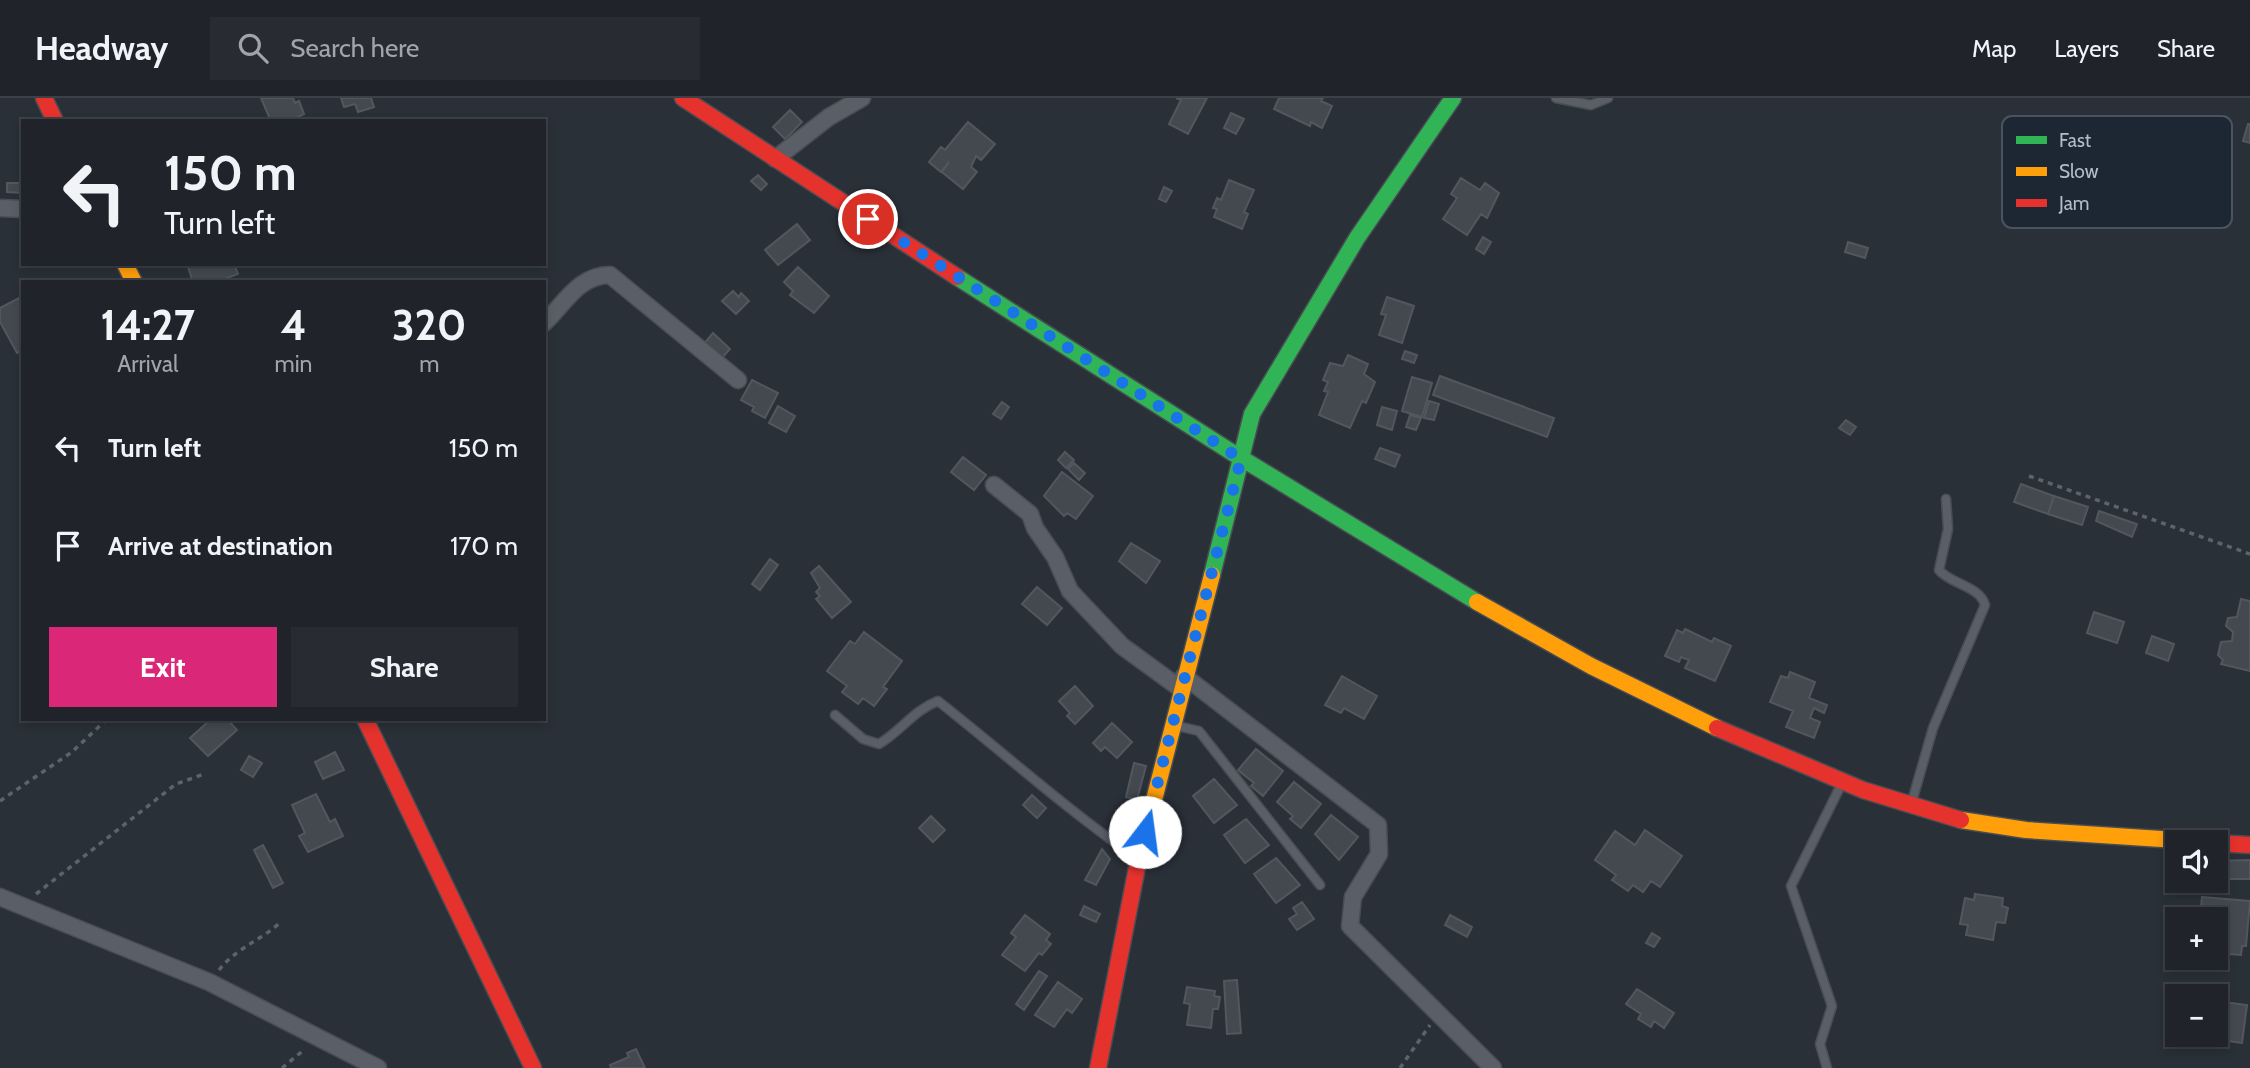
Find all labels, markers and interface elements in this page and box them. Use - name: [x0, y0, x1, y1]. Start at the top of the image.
- search box: [210, 17, 700, 80]
- text: Headway: [35, 28, 168, 68]
- icon: search: [234, 29, 272, 67]
- text: Search here: [290, 32, 419, 64]
- text: Map: [1972, 34, 2016, 63]
- text: Layers: [2054, 34, 2119, 63]
- text: Share: [2157, 34, 2215, 63]
- legend: [2002, 116, 2232, 228]
- text: Fast: [2059, 129, 2092, 152]
- text: 150 m: [164, 143, 297, 202]
- icon: left: [49, 147, 140, 238]
- text: Slow: [2059, 160, 2099, 183]
- pin: [838, 189, 898, 249]
- text: Jam: [2058, 192, 2089, 215]
- icon: arrive: [849, 200, 887, 238]
- text: Turn left: [164, 203, 275, 242]
- text: 14:27: [101, 299, 195, 351]
- text: 4: [280, 299, 307, 351]
- text: 320: [392, 299, 466, 351]
- text: Arrival: [117, 350, 178, 378]
- text: min: [275, 350, 312, 378]
- text: m: [419, 350, 439, 378]
- icon: left: [49, 429, 87, 467]
- text: Turn left: [108, 432, 201, 464]
- text: 150 m: [449, 432, 518, 464]
- icon: arrive: [49, 527, 87, 565]
- text: Arrive at destination: [108, 530, 333, 562]
- text: 170 m: [450, 530, 518, 562]
- button: Exit: [49, 627, 277, 707]
- button: Share: [291, 627, 518, 707]
- position arrow: [1108, 795, 1182, 869]
- map controls: [2165, 830, 2228, 1047]
- button: sound: [2165, 830, 2228, 893]
- button: +: [2165, 907, 2228, 970]
- button: −: [2165, 984, 2228, 1047]

